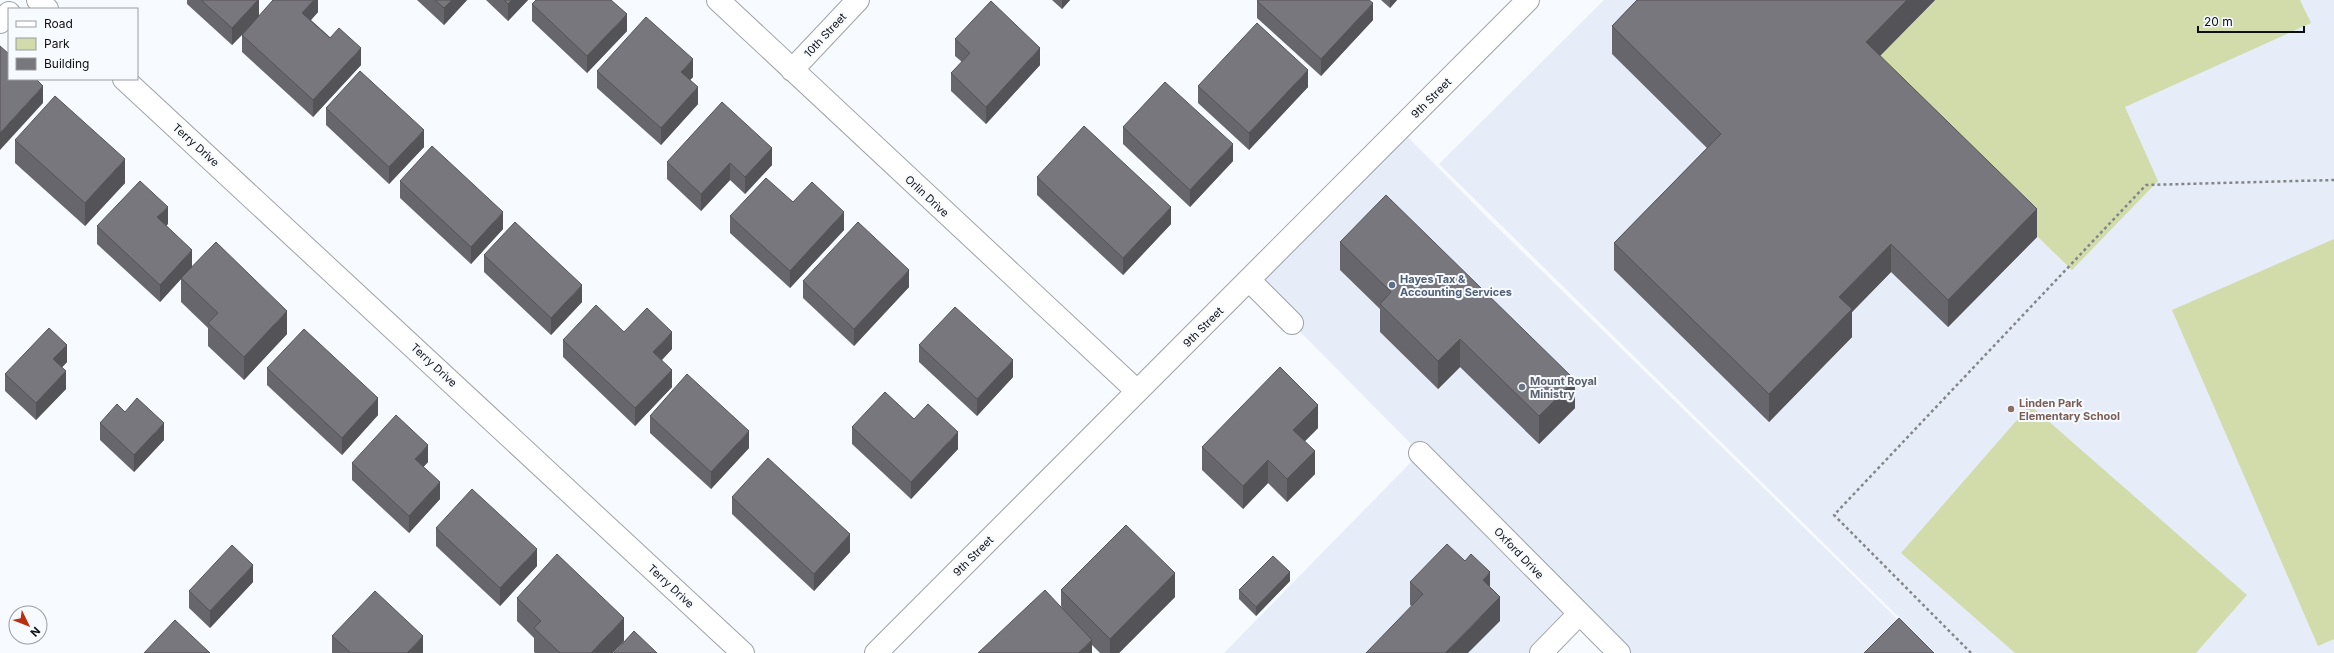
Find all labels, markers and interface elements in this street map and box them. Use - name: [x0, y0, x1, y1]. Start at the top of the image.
- legend: [8, 8, 138, 80]
- scale bar: [2198, 8, 2304, 34]
- street label: 10th Street: [801, 10, 849, 60]
- text: 20 m: [2204, 14, 2233, 29]
- text: Road: [44, 16, 73, 31]
- text: Park: [44, 36, 70, 51]
- text: Building: [44, 56, 89, 71]
- street label: 9th Street: [1408, 75, 1454, 121]
- street label: Terry Drive: [170, 120, 222, 170]
- street label: Orlin Drive: [902, 172, 952, 220]
- place label: Hayes Tax & Accounting Services: [1400, 272, 1512, 299]
- marker: Hayes Tax & Accounting Services: [1387, 280, 1397, 290]
- street label: 9th Street: [1180, 304, 1226, 350]
- street label: Terry Drive: [408, 340, 460, 390]
- place label: Mount Royal Ministry: [1530, 374, 1597, 401]
- marker: Mount Royal Ministry: [1517, 382, 1527, 392]
- place label: Linden Park Elementary School: [2019, 396, 2120, 423]
- marker: Linden Park Elementary School: [2006, 404, 2016, 414]
- street label: Oxford Drive: [1491, 524, 1547, 582]
- street label: 9th Street: [950, 533, 996, 579]
- street label: Terry Drive: [645, 561, 697, 611]
- north arrow: [8, 605, 48, 645]
- text: N: [27, 624, 43, 640]

